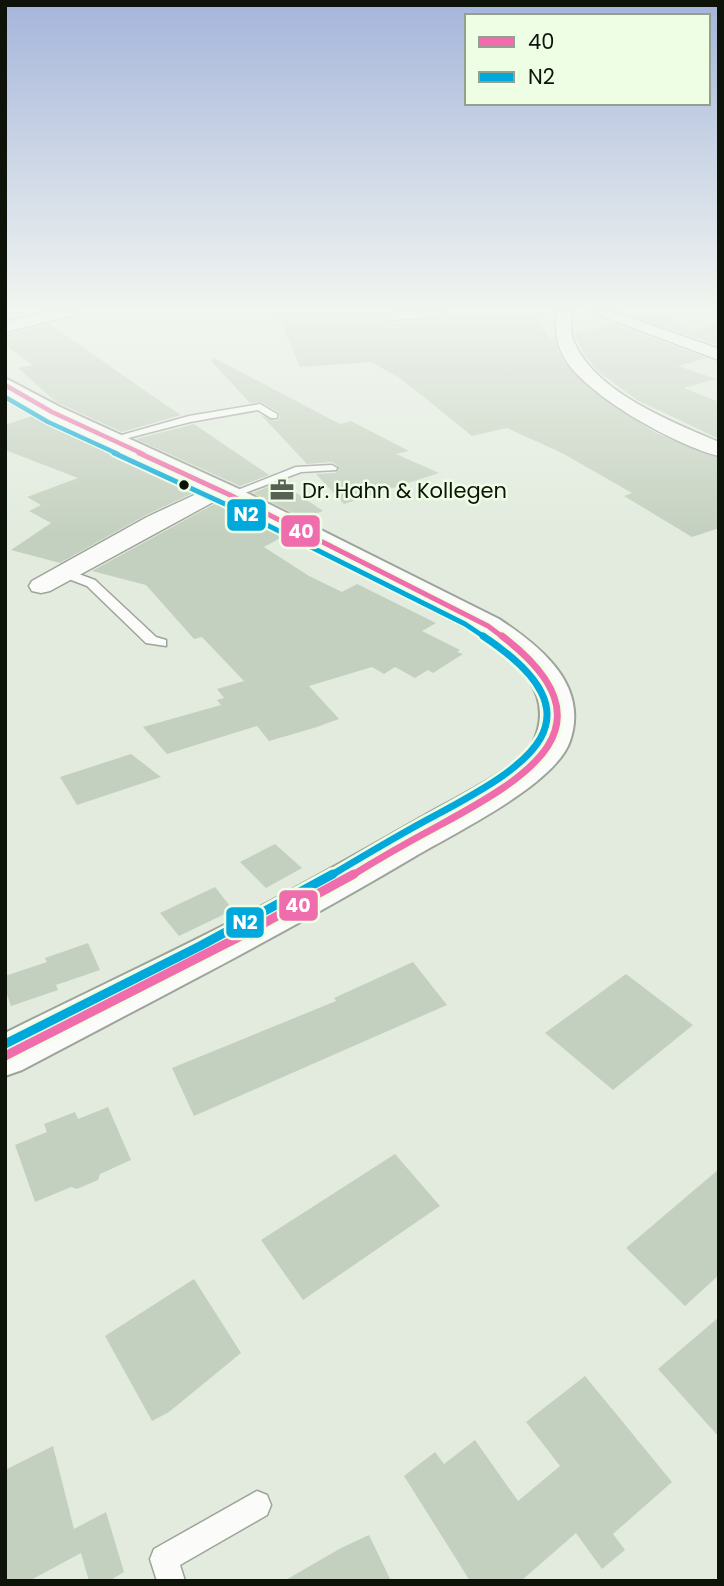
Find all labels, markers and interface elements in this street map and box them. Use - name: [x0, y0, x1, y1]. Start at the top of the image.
- legend: [465, 14, 710, 105]
- text: 40: [528, 27, 554, 56]
- text: N2: [528, 62, 555, 91]
- office icon: Dr. Hahn & Kollegen: [268, 476, 296, 504]
- place label: Dr. Hahn & Kollegen: [302, 476, 507, 505]
- unlabelled marker: [177, 478, 191, 492]
- line badge: N2: [226, 498, 267, 532]
- text: N2: [233, 501, 259, 528]
- line badge: 40: [280, 514, 321, 548]
- text: 40: [288, 518, 314, 545]
- line badge: 40: [278, 889, 319, 922]
- text: 40: [285, 892, 311, 919]
- line badge: N2: [225, 906, 265, 939]
- text: N2: [232, 909, 258, 936]

